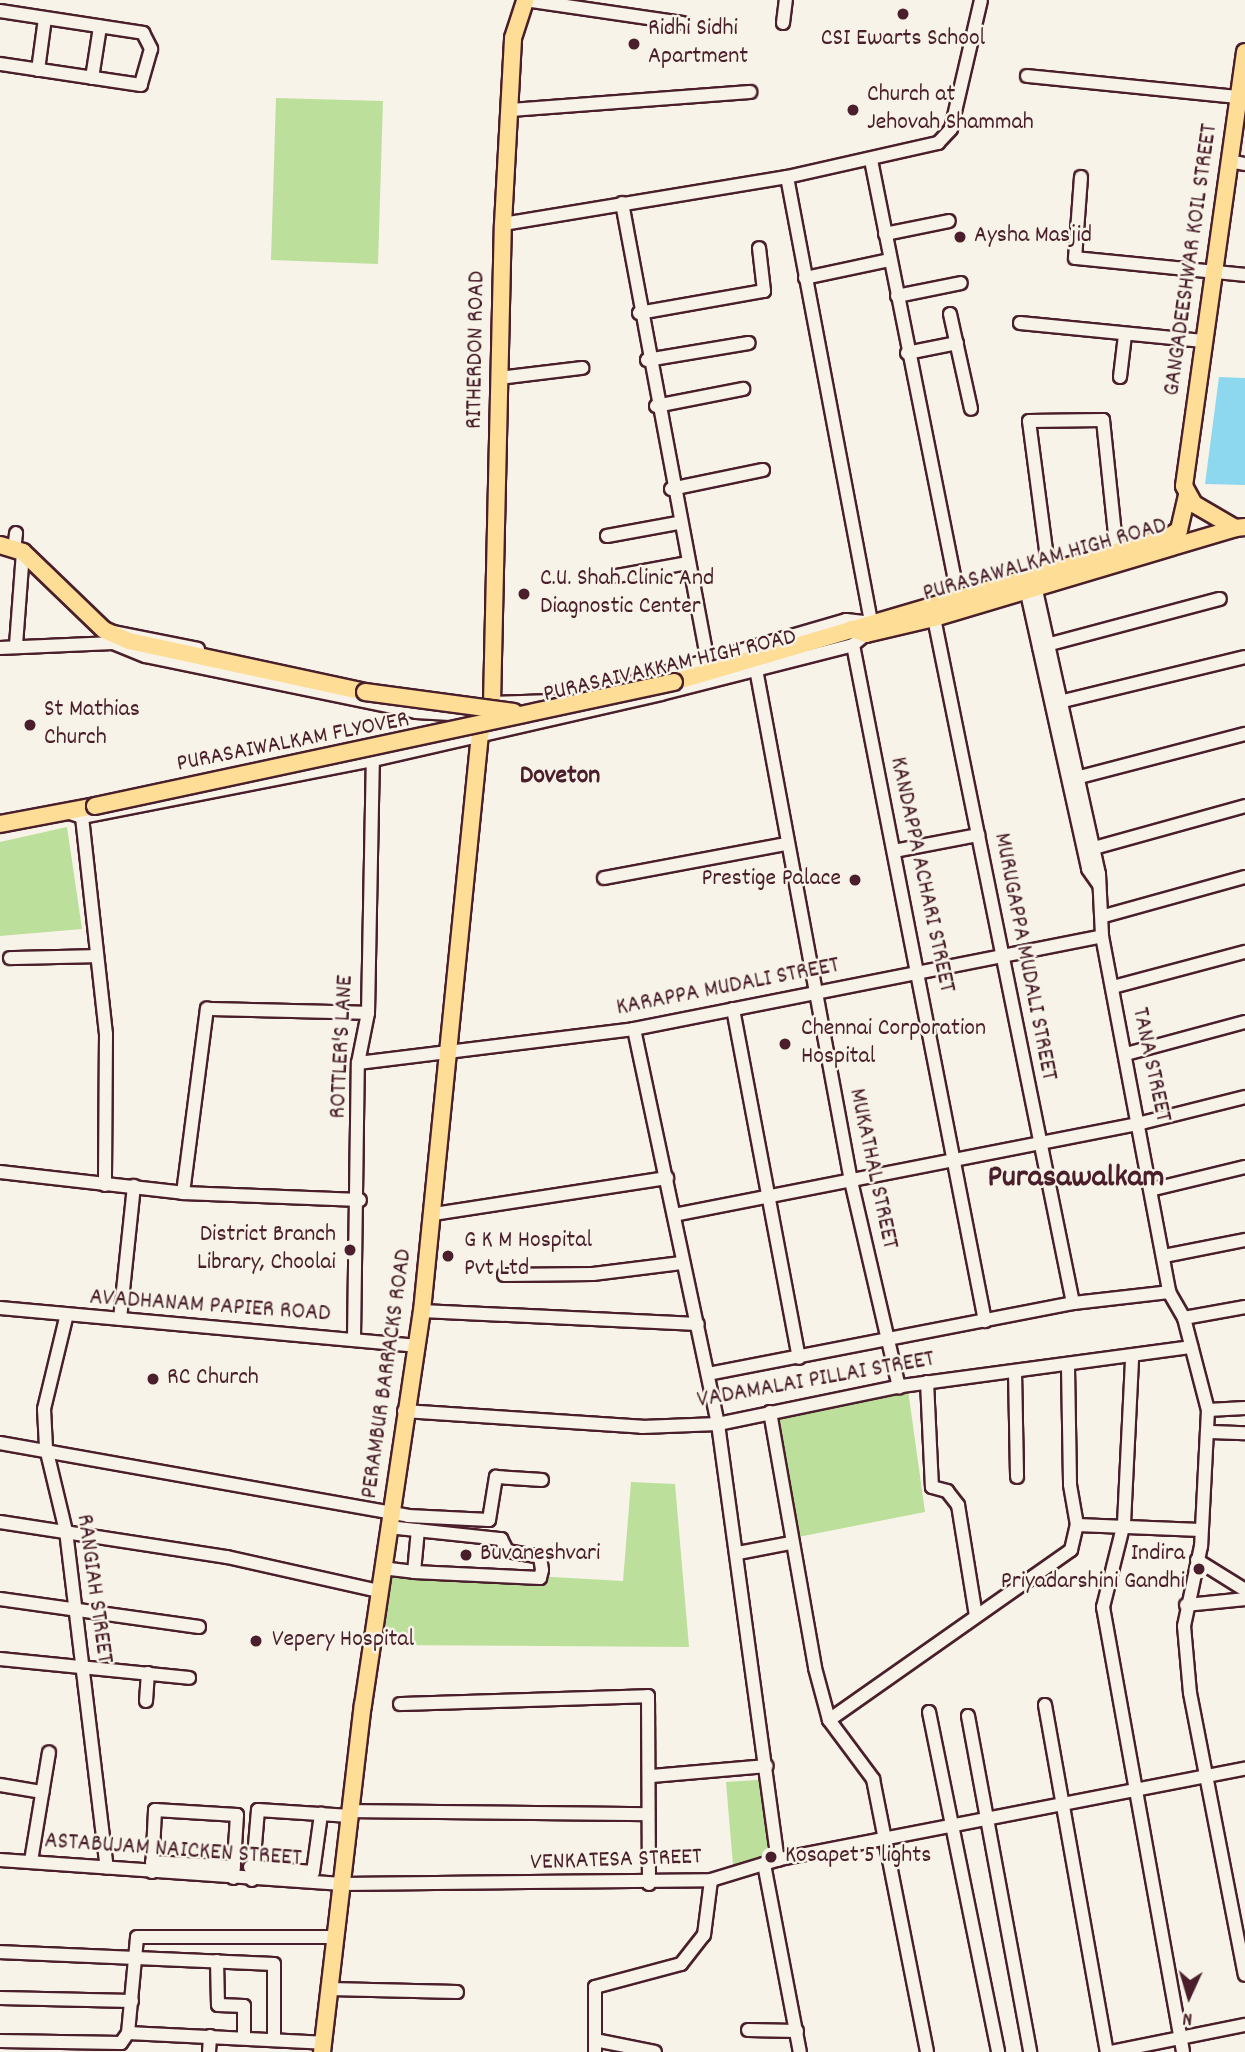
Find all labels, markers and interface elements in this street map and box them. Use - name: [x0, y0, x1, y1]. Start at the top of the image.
- marker: CSI Ewarts School: [895, 6, 911, 22]
- place label: Ridhi Sidhi Apartment: [648, 16, 748, 72]
- place label: CSI Ewarts School: [821, 26, 985, 54]
- marker: Ridhi Sidhi Apartment: [626, 36, 642, 52]
- place label: Church at Jehovah Shammah: [867, 82, 1034, 138]
- marker: Church at Jehovah Shammah: [845, 102, 861, 118]
- street label: GANGADEESHWAR KOIL STREET: [1159, 122, 1225, 398]
- place label: Aysha Masjid: [974, 223, 1092, 251]
- marker: Aysha Masjid: [952, 229, 968, 245]
- street label: RITHERDON ROAD: [461, 271, 493, 429]
- street label: PURASAWALKAM HIGH ROAD: [920, 512, 1170, 610]
- place label: C.U. Shah Clinic And Diagnostic Center: [540, 566, 714, 622]
- marker: C.U. Shah Clinic And Diagnostic Center: [514, 584, 534, 604]
- street label: PURASAIVAKKAM HIGH ROAD: [541, 624, 799, 710]
- place label: St Mathias Church: [44, 697, 140, 753]
- street label: PURASAIWALKAM FLYOVER: [174, 706, 412, 780]
- marker: St Mathias Church: [22, 717, 38, 733]
- street label: KANDAPPA ACHARI STREET: [882, 755, 960, 995]
- district label: Doveton: [520, 761, 600, 793]
- street label: MURUGAPPA MUDALI STREET: [986, 831, 1062, 1083]
- place label: Prestige Palace: [701, 866, 841, 894]
- marker: Prestige Palace: [847, 872, 863, 888]
- street label: KARAPPA MUDALI STREET: [614, 952, 842, 1024]
- street label: ROTTLER'S LANE: [325, 975, 361, 1119]
- street label: TANA STREET: [1124, 1005, 1176, 1125]
- place label: Chennai Corporation Hospital: [801, 1016, 986, 1072]
- marker: Chennai Corporation Hospital: [775, 1034, 795, 1054]
- street label: MUKATHAL STREET: [841, 1086, 903, 1252]
- district label: Purasawalkam: [987, 1160, 1165, 1198]
- place label: District Branch Library, Choolai: [197, 1222, 336, 1278]
- place label: G K M Hospital Pvt Ltd: [464, 1228, 592, 1284]
- marker: District Branch Library, Choolai: [342, 1242, 358, 1258]
- marker: G K M Hospital Pvt Ltd: [438, 1246, 458, 1266]
- street label: PERAMBUR BARRACKS ROAD: [356, 1247, 420, 1501]
- street label: AVADHANAM PAPIER ROAD: [89, 1284, 331, 1330]
- street label: VADAMALAI PILLAI STREET: [695, 1346, 937, 1416]
- place label: RC Church: [167, 1365, 259, 1393]
- marker: RC Church: [145, 1371, 161, 1387]
- street label: RANGIAH STREET: [68, 1513, 118, 1665]
- place label: Buvaneshvari: [480, 1541, 600, 1569]
- place label: Indira Priyadarshini Gandhi: [1001, 1541, 1185, 1597]
- marker: Buvaneshvari: [458, 1547, 474, 1563]
- marker: Indira Priyadarshini Gandhi: [1191, 1561, 1207, 1577]
- place label: Vepery Hospital: [272, 1627, 414, 1655]
- marker: Vepery Hospital: [246, 1631, 266, 1651]
- street label: ASTABUJAM NAICKEN STREET: [44, 1828, 302, 1874]
- place label: Kosapet 5 lights: [785, 1843, 931, 1871]
- street label: VENKATESA STREET: [530, 1844, 702, 1878]
- marker: Kosapet 5 lights: [763, 1849, 779, 1865]
- north arrow: [1154, 1961, 1224, 2031]
- text: N: [1182, 2004, 1193, 2031]

